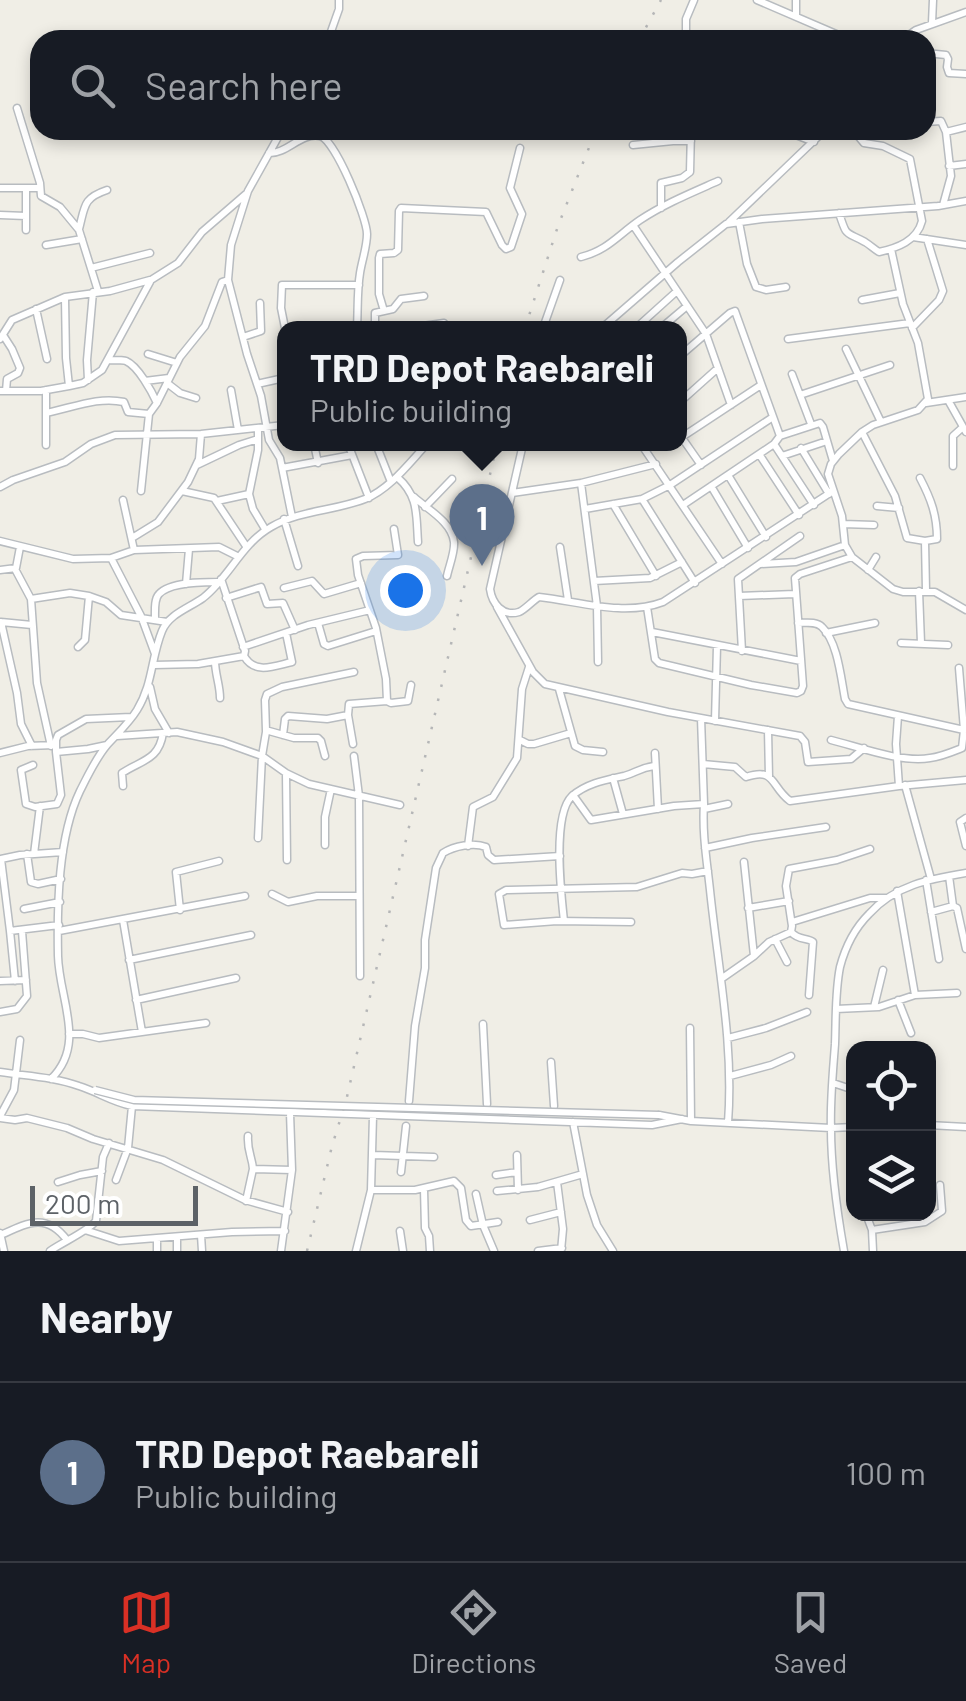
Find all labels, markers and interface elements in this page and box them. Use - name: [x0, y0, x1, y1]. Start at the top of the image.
- search box: [30, 30, 936, 140]
- icon: search: [65, 58, 120, 113]
- text: Search here: [145, 62, 343, 108]
- popup: [277, 321, 687, 451]
- text: TRD Depot Raebareli: [310, 344, 654, 390]
- text: Public building: [310, 390, 512, 428]
- pin: 1: [450, 484, 514, 566]
- your location: [380, 565, 431, 616]
- map controls: [846, 1041, 936, 1221]
- button: locate: [846, 1041, 936, 1131]
- button: layers: [846, 1131, 936, 1221]
- scale bar: [30, 1181, 198, 1226]
- text: 200 m: [45, 1186, 120, 1220]
- text: Nearby: [40, 1291, 173, 1341]
- text: TRD Depot Raebareli: [135, 1430, 480, 1476]
- text: 1: [67, 1453, 78, 1491]
- text: 100 m: [846, 1453, 926, 1491]
- text: Public building: [135, 1476, 337, 1514]
- tab: Map: [119, 1585, 174, 1679]
- tab: Directions: [411, 1585, 536, 1679]
- tab: Saved: [774, 1585, 847, 1679]

